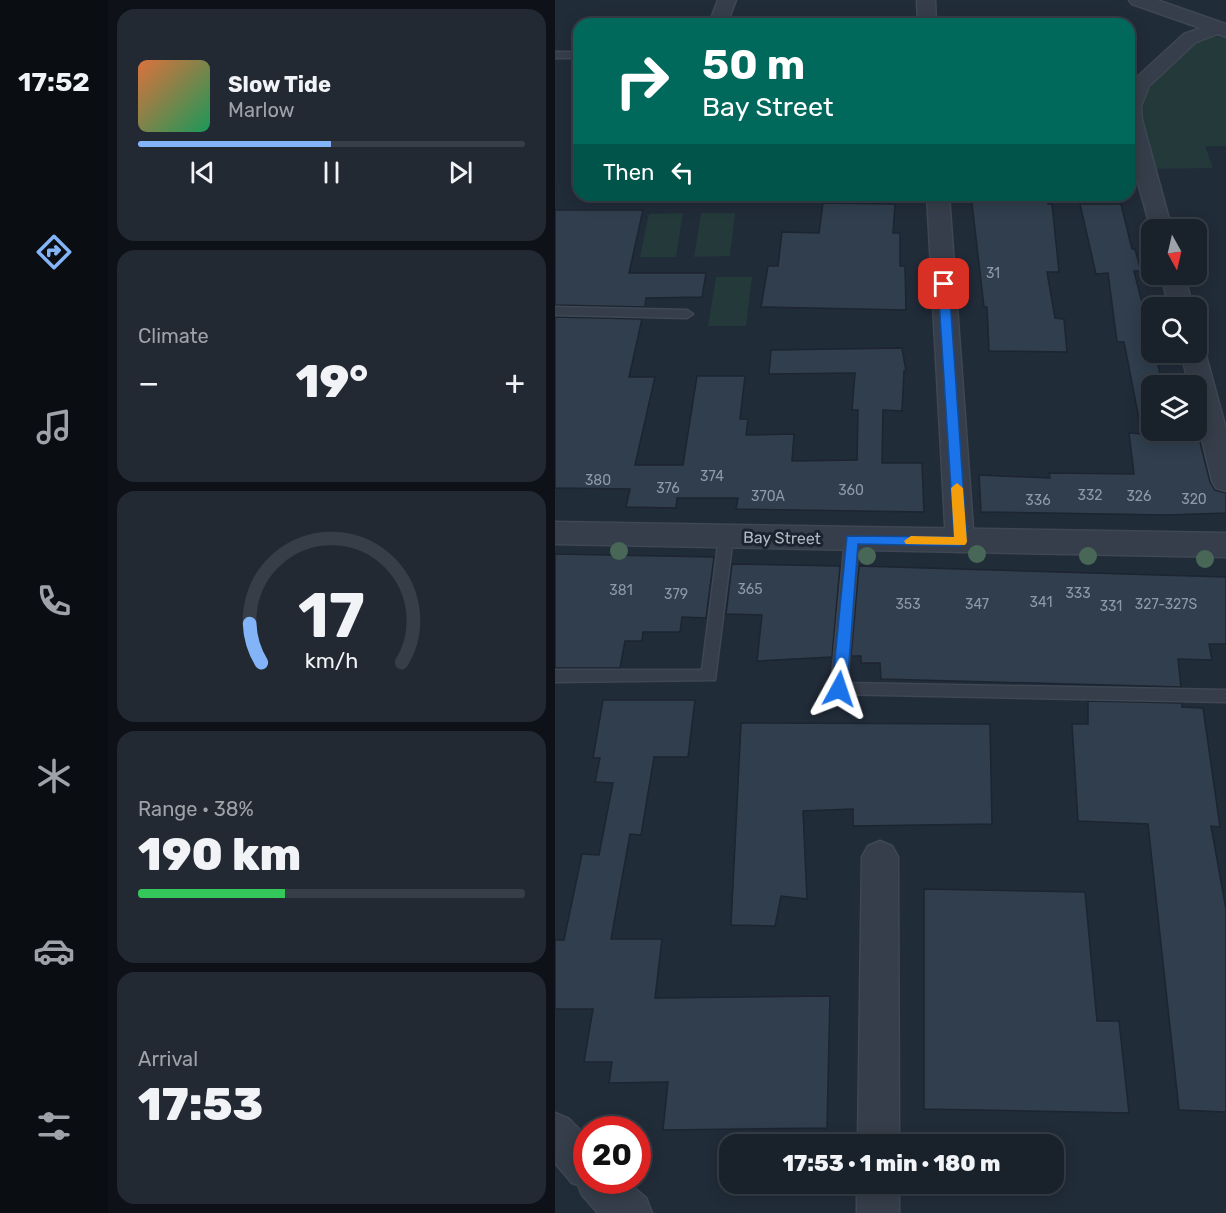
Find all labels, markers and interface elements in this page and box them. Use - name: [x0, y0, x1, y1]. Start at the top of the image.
- text: 50 m: [702, 40, 805, 90]
- icon: right: [603, 42, 681, 120]
- text: 17:52: [18, 66, 90, 98]
- text: Slow Tide: [228, 71, 331, 98]
- text: Bay Street: [702, 91, 834, 123]
- text: Marlow: [228, 98, 295, 122]
- icon: previous: [186, 156, 219, 189]
- icon: pause: [315, 156, 348, 189]
- icon: next: [444, 156, 477, 189]
- icon: left: [666, 156, 699, 189]
- text: Then: [603, 159, 654, 186]
- north arrow: [1141, 219, 1207, 285]
- map controls: [1141, 219, 1207, 441]
- icon: directions: [33, 231, 75, 273]
- pin: [918, 258, 969, 309]
- house number: 31: [986, 265, 1000, 282]
- icon: arrive: [927, 267, 960, 300]
- button: search: [1141, 297, 1207, 363]
- text: Climate: [138, 324, 209, 348]
- text: 19°: [296, 355, 368, 408]
- text: −: [138, 363, 159, 402]
- text: +: [504, 363, 525, 402]
- button: layers: [1141, 375, 1207, 441]
- icon: music: [33, 406, 75, 448]
- house number: 374: [700, 468, 724, 485]
- house number: 380: [585, 472, 611, 489]
- house number: 376: [656, 480, 680, 497]
- house number: 360: [838, 482, 864, 499]
- house number: 332: [1077, 487, 1103, 504]
- house number: 370A: [751, 488, 786, 505]
- house number: 326: [1126, 488, 1152, 505]
- house number: 320: [1181, 491, 1207, 508]
- house number: 336: [1025, 492, 1051, 509]
- street label: Bay Street: [743, 528, 821, 548]
- icon: phone: [33, 580, 75, 622]
- text: 17: [298, 580, 365, 654]
- house number: 365: [737, 581, 763, 598]
- house number: 381: [609, 582, 633, 599]
- house number: 333: [1065, 585, 1091, 602]
- house number: 379: [664, 586, 688, 603]
- house number: 341: [1030, 594, 1052, 611]
- house number: 353: [895, 596, 921, 613]
- house number: 347: [965, 596, 989, 613]
- house number: 327-327S: [1135, 596, 1197, 613]
- house number: 331: [1100, 598, 1122, 615]
- text: km/h: [305, 649, 358, 674]
- position arrow: [807, 657, 871, 721]
- icon: climate: [33, 755, 75, 797]
- text: Range · 38%: [138, 797, 254, 821]
- text: 190 km: [138, 828, 301, 881]
- icon: car: [33, 930, 75, 972]
- text: Arrival: [138, 1047, 198, 1071]
- text: 17:53: [138, 1078, 263, 1131]
- icon: filters: [33, 1105, 75, 1147]
- speed limit sign: 20: [573, 1116, 651, 1194]
- text: 17:53 · 1 min · 180 m: [783, 1150, 1000, 1177]

